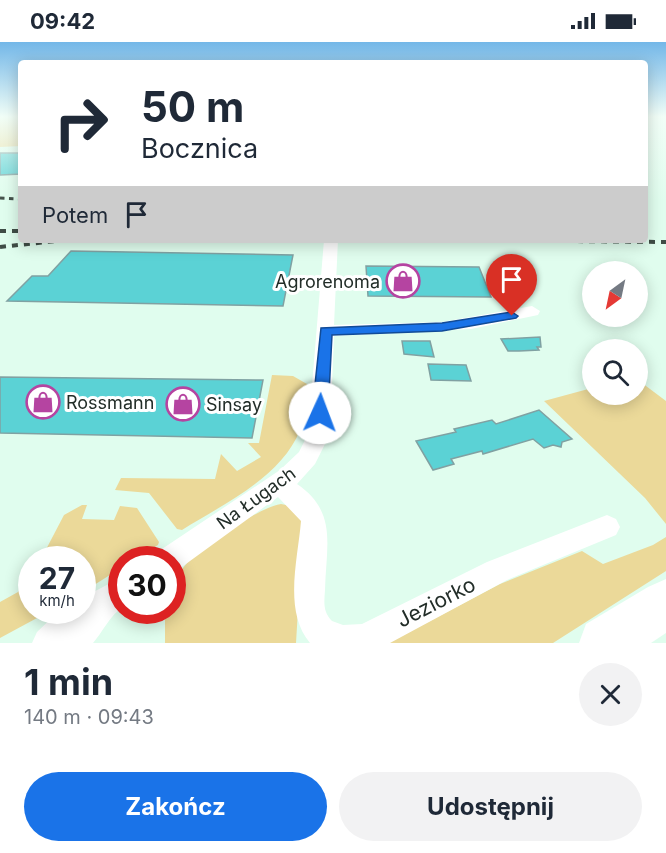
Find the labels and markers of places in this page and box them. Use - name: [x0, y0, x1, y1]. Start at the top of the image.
- pin: [486, 254, 537, 316]
- shop icon: Agrorenoma: [385, 263, 421, 299]
- place label: Agrorenoma: [275, 271, 380, 292]
- shop icon: Rossmann: [25, 384, 61, 420]
- shop icon: Sinsay: [165, 386, 201, 422]
- place label: Rossmann: [66, 392, 154, 413]
- place label: Sinsay: [206, 394, 262, 415]

